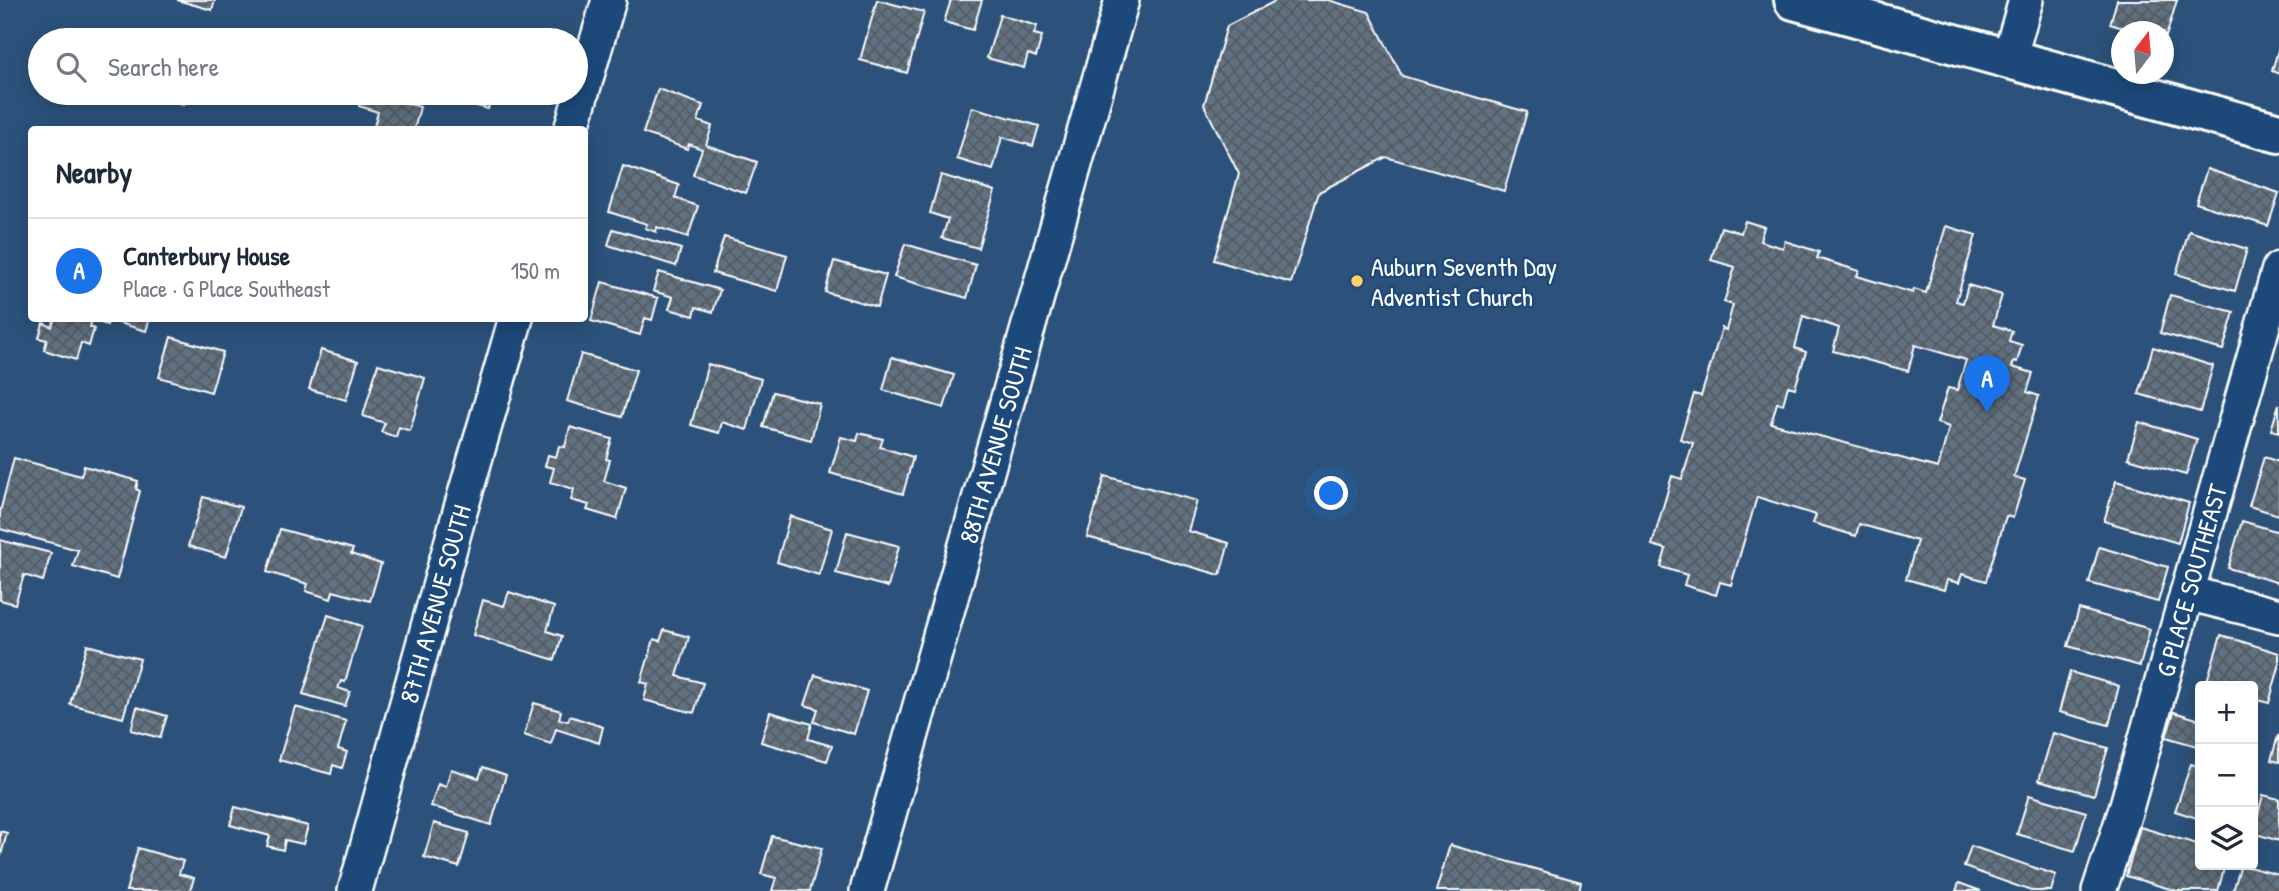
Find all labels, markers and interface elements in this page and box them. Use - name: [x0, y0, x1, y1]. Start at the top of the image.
- north arrow: [2111, 21, 2174, 84]
- search box: [28, 28, 588, 105]
- icon: search: [52, 48, 90, 86]
- text: Search here: [108, 49, 219, 84]
- text: Nearby: [56, 152, 132, 192]
- text: Canterbury House: [123, 238, 290, 273]
- place label: Auburn Seventh Day Adventist Church: [1371, 249, 1557, 314]
- text: A: [73, 255, 85, 286]
- text: 150 m: [511, 255, 560, 286]
- text: Place · G Place Southeast: [123, 273, 330, 304]
- marker: Auburn Seventh Day Adventist Church: [1349, 273, 1365, 289]
- street label: 88TH AVENUE SOUTH: [950, 343, 1039, 547]
- pin: A: [1964, 355, 2010, 413]
- your location: [1314, 476, 1348, 510]
- street label: G PLACE SOUTHEAST: [2147, 479, 2235, 681]
- street label: 87TH AVENUE SOUTH: [390, 501, 479, 707]
- map controls: [2195, 681, 2258, 870]
- button: +: [2195, 681, 2258, 744]
- button: −: [2195, 744, 2258, 807]
- button: layers: [2195, 807, 2258, 870]

